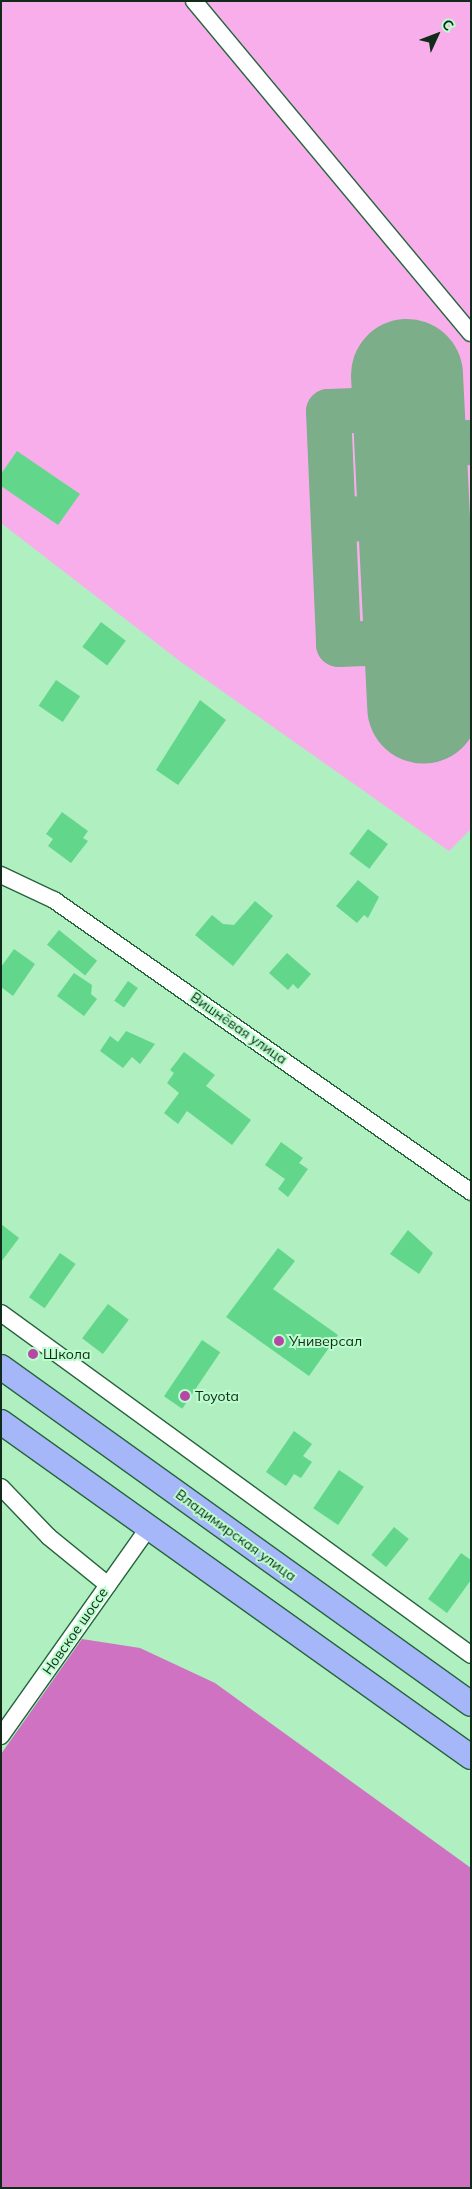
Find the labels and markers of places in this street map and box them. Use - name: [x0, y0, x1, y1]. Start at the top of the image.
- place label: Универсал: [289, 1333, 362, 1349]
- marker: Универсал: [273, 1335, 285, 1347]
- place label: Школа: [43, 1346, 90, 1362]
- marker: Школа: [27, 1348, 39, 1360]
- place label: Toyota: [195, 1388, 239, 1404]
- marker: Toyota: [179, 1390, 191, 1402]

